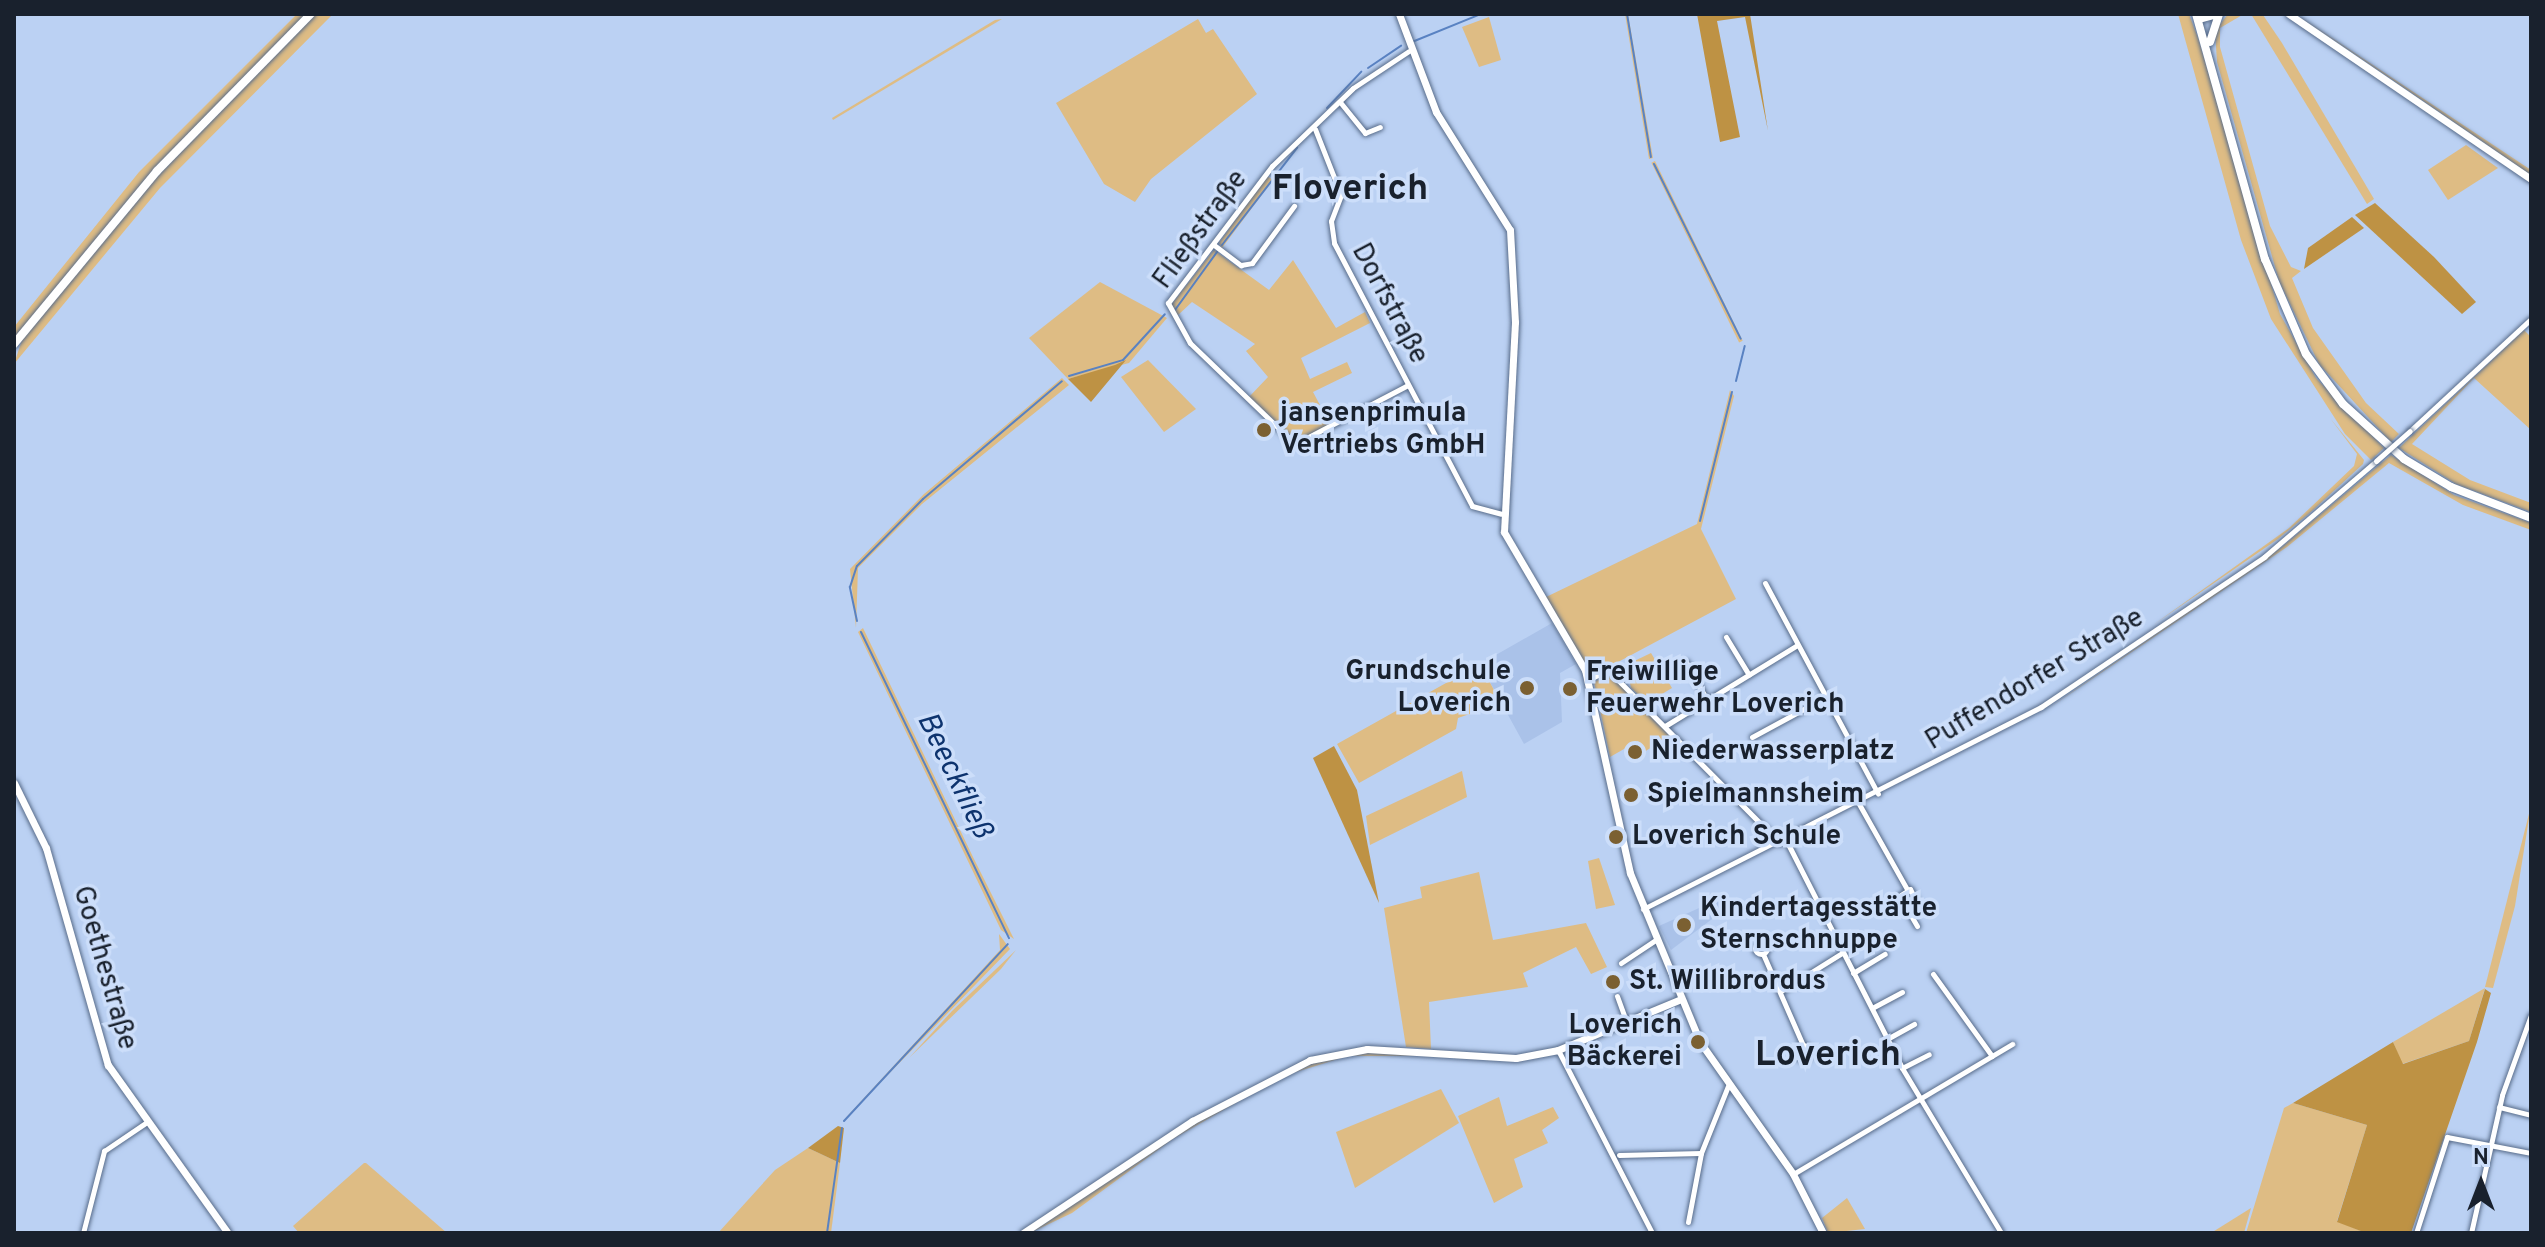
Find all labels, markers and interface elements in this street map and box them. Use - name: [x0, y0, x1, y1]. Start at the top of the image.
- street label: Fließstraße: [1147, 164, 1255, 296]
- district label: Floverich: [1272, 169, 1428, 213]
- street label: Dorfstraße: [1343, 238, 1435, 370]
- place label: jansenprimula Vertriebs GmbH: [1280, 397, 1486, 463]
- marker: jansenprimula Vertriebs GmbH: [1255, 421, 1273, 439]
- street label: Puffendorfer Straße: [1920, 602, 2150, 758]
- place label: Grundschule Loverich: [1345, 655, 1511, 721]
- place label: Freiwillige Feuerwehr Loverich: [1586, 656, 1845, 722]
- marker: Grundschule Loverich: [1518, 679, 1536, 697]
- marker: Freiwillige Feuerwehr Loverich: [1561, 680, 1579, 698]
- water label: Beeckfließ: [907, 707, 999, 845]
- place label: Niederwasserplatz: [1651, 735, 1895, 769]
- marker: Niederwasserplatz: [1626, 743, 1644, 761]
- place label: Spielmannsheim: [1647, 778, 1864, 812]
- marker: Spielmannsheim: [1622, 786, 1640, 804]
- place label: Loverich Schule: [1632, 820, 1841, 854]
- marker: Loverich Schule: [1607, 828, 1625, 846]
- street label: Goethestraße: [65, 882, 143, 1054]
- place label: Kindertagesstätte Sternschnuppe: [1700, 892, 1937, 958]
- marker: Kindertagesstätte Sternschnuppe: [1675, 916, 1693, 934]
- place label: St. Willibrordus: [1629, 965, 1826, 999]
- marker: St. Willibrordus: [1604, 973, 1622, 991]
- place label: Loverich Bäckerei: [1567, 1009, 1682, 1075]
- marker: Loverich Bäckerei: [1689, 1033, 1707, 1051]
- district label: Loverich: [1755, 1035, 1901, 1079]
- north arrow: [2441, 1143, 2521, 1223]
- text: N: [2473, 1145, 2489, 1172]

